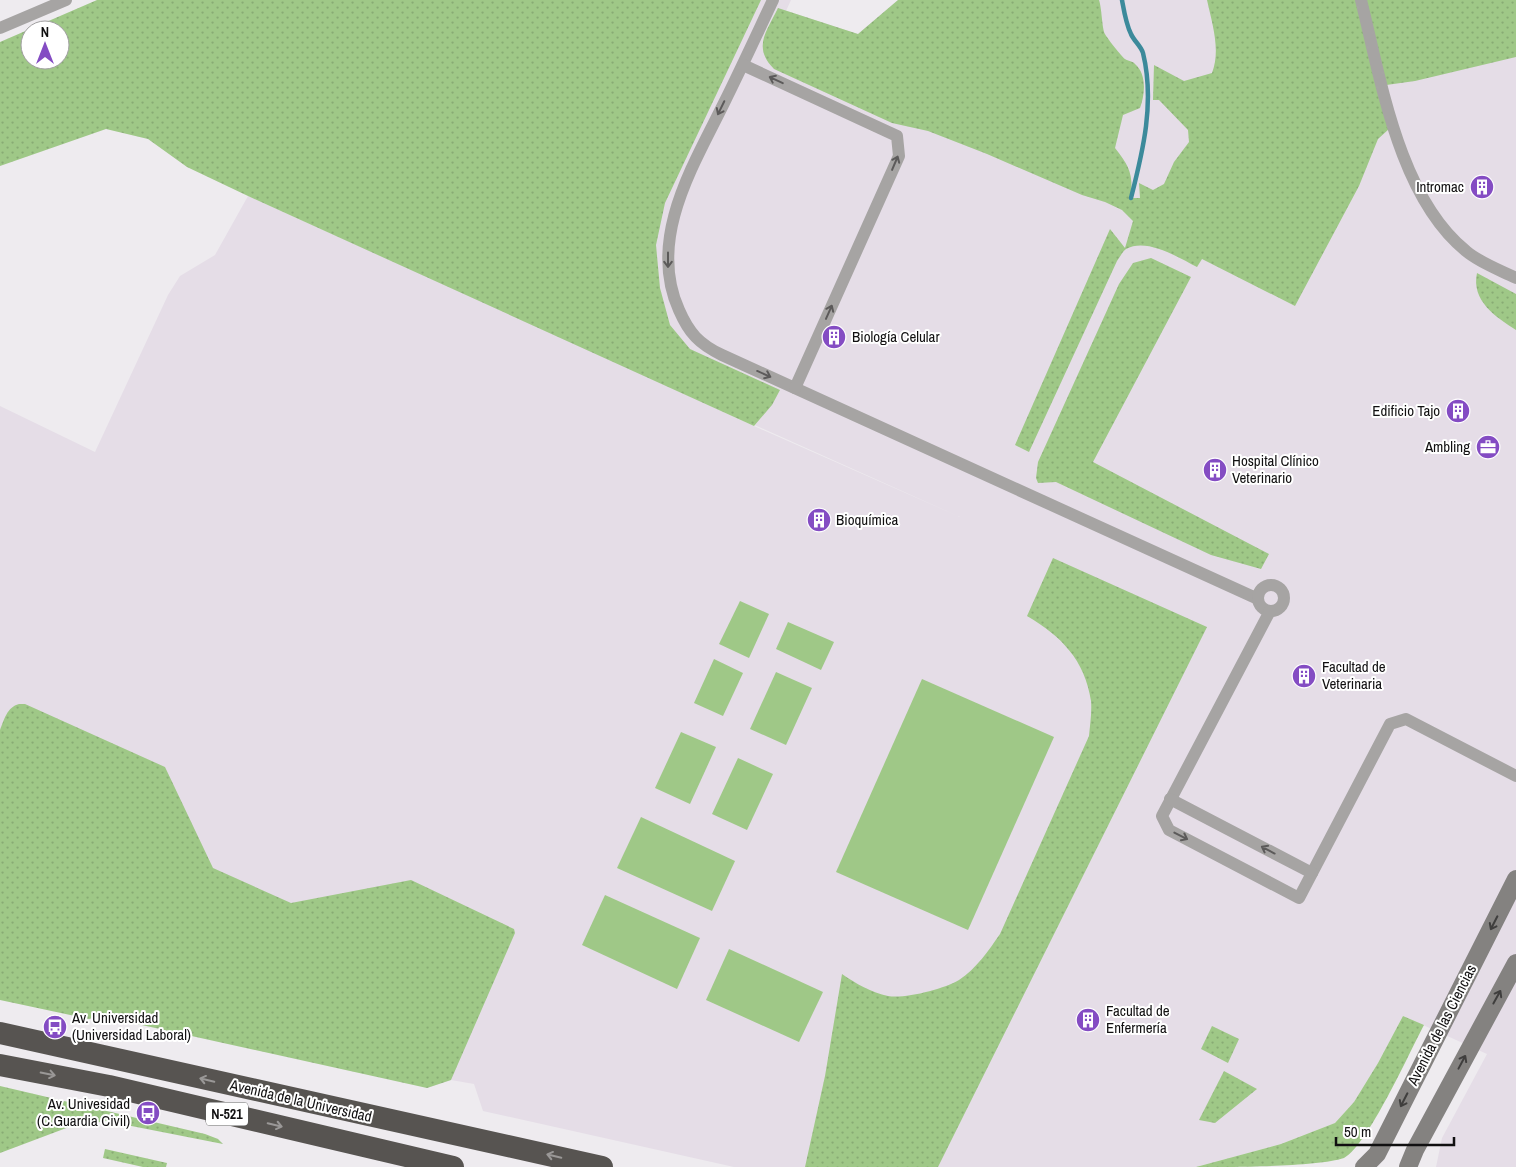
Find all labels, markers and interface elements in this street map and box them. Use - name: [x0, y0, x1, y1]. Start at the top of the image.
- north arrow: [20, 20, 70, 70]
- text: N: [41, 23, 49, 41]
- one-way arrow: [768, 74, 783, 84]
- one-way arrow: [716, 100, 726, 115]
- one-way arrow: [891, 156, 901, 171]
- building icon: Intromac: [1469, 174, 1495, 200]
- place label: Intromac: [1416, 176, 1464, 197]
- one-way arrow: [663, 251, 673, 267]
- one-way arrow: [824, 304, 834, 319]
- building icon: Biología Celular: [821, 324, 847, 350]
- place label: Biología Celular: [852, 326, 940, 347]
- one-way arrow: [756, 369, 771, 379]
- building icon: Edificio Tajo: [1445, 398, 1471, 424]
- place label: Edificio Tajo: [1372, 400, 1440, 421]
- office icon: Ambling: [1475, 434, 1501, 460]
- place label: Ambling: [1424, 436, 1470, 457]
- place label: Hospital Clínico Veterinario: [1232, 450, 1319, 488]
- building icon: Hospital Clínico Veterinario: [1202, 457, 1228, 483]
- building icon: Bioquímica: [806, 507, 832, 533]
- place label: Bioquímica: [836, 509, 898, 530]
- place label: Facultad de Veterinaria: [1322, 656, 1386, 694]
- building icon: Facultad de Veterinaria: [1291, 663, 1317, 689]
- one-way arrow: [1173, 832, 1188, 841]
- one-way arrow: [1261, 845, 1276, 855]
- one-way arrow: [1489, 915, 1498, 930]
- street label: Avenida de las Ciencias: [1402, 961, 1481, 1090]
- one-way arrow: [1493, 990, 1503, 1004]
- place label: Facultad de Enfermería: [1106, 1000, 1170, 1038]
- place label: Av. Universidad (Universidad Laboral): [71, 1007, 191, 1045]
- building icon: Facultad de Enfermería: [1075, 1007, 1101, 1033]
- bus stop icon: Av. Universidad (Universidad Laboral): [42, 1014, 68, 1040]
- one-way arrow: [1457, 1054, 1467, 1069]
- one-way arrow: [40, 1070, 56, 1079]
- street label: Avenida de la Universidad: [227, 1074, 374, 1127]
- one-way arrow: [199, 1075, 215, 1084]
- place label: Av. Univesidad (C.Guardia Civil): [37, 1093, 130, 1131]
- one-way arrow: [1398, 1093, 1408, 1108]
- bus stop icon: Av. Univesidad (C.Guardia Civil): [135, 1100, 161, 1126]
- road number: N-521: [206, 1102, 248, 1126]
- scale bar: [1336, 1114, 1454, 1146]
- one-way arrow: [266, 1121, 282, 1130]
- text: 50 m: [1344, 1121, 1371, 1142]
- one-way arrow: [547, 1151, 563, 1160]

